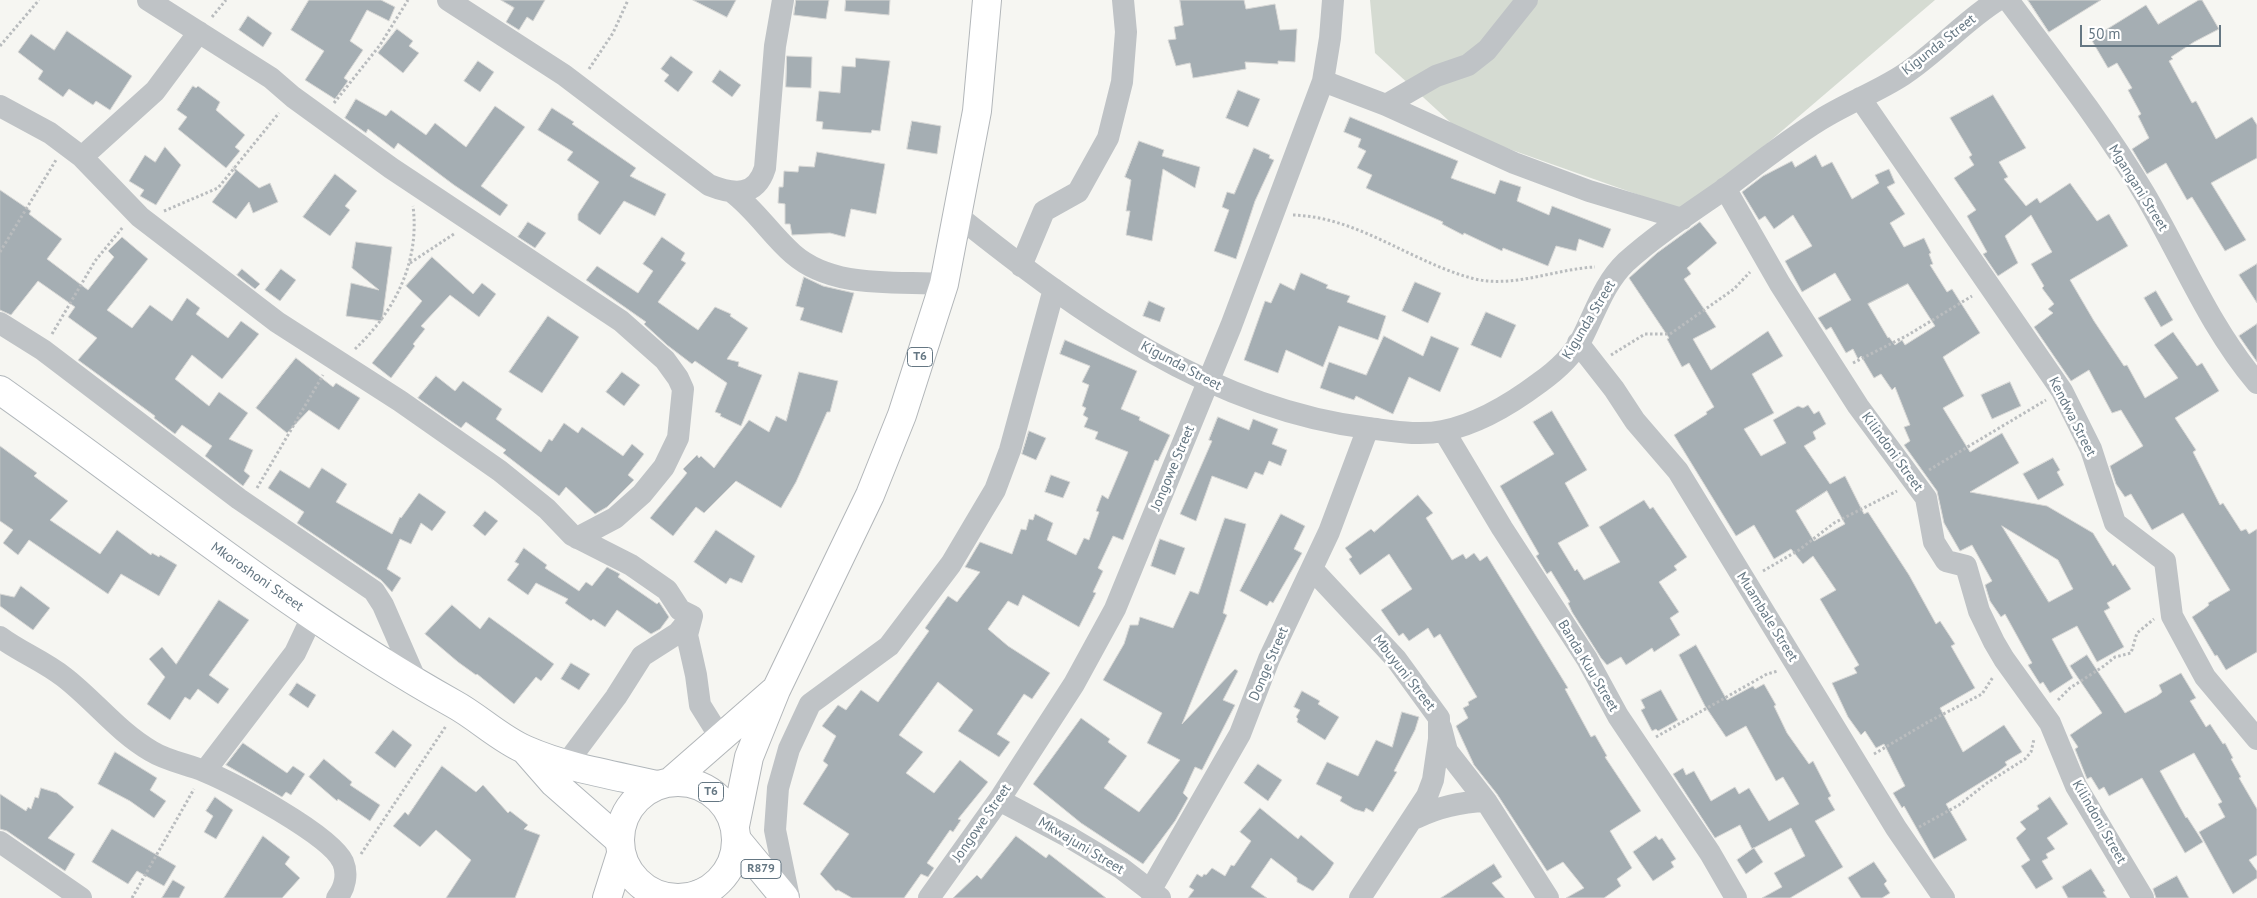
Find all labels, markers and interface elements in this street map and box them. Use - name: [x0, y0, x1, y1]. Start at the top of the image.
- street label: Kigunda Street: [1899, 11, 1979, 79]
- scale bar: [2082, 15, 2223, 47]
- text: 50 m: [2088, 24, 2121, 43]
- street label: Mgangani Street: [2105, 142, 2171, 234]
- street label: Kigunda Street: [1559, 278, 1619, 362]
- street label: Kigunda Street: [1138, 338, 1224, 394]
- road number: T6: [908, 348, 932, 367]
- street label: Kendwa Street: [2045, 374, 2099, 460]
- street label: Kilindoni Street: [1858, 409, 1926, 495]
- street label: Jongowe Street: [1148, 423, 1198, 513]
- street label: Mkoroshoni Street: [207, 539, 307, 615]
- street label: Muambale Street: [1733, 569, 1801, 665]
- street label: Banda Kuu Street: [1554, 617, 1622, 715]
- street label: Donge Street: [1246, 625, 1292, 703]
- street label: Mbuyuni Street: [1369, 632, 1439, 714]
- street label: Kilindoni Street: [2068, 777, 2130, 867]
- street label: Jongowe Street: [949, 781, 1015, 865]
- road number: T6: [698, 782, 724, 802]
- street label: Mkwajuni Street: [1035, 814, 1127, 878]
- road number: R879: [741, 860, 781, 879]

